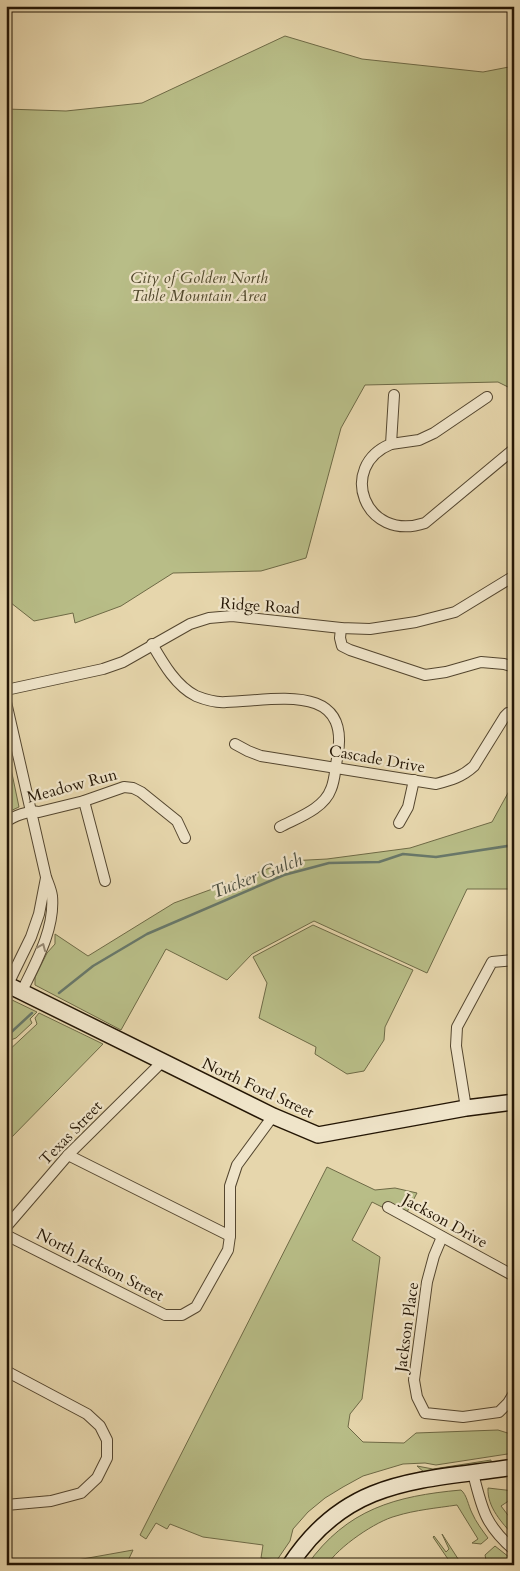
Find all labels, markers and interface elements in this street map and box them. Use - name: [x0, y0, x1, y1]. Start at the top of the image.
- park label: City of Golden North Table Mountain Area: [130, 267, 268, 307]
- street label: Ridge Road: [219, 592, 301, 620]
- street label: Cascade Drive: [327, 740, 427, 778]
- street label: Meadow Run: [24, 763, 120, 809]
- water label: Tucker Gulch: [208, 847, 306, 905]
- one-way arrow: [35, 943, 46, 952]
- street label: North Ford Street: [198, 1052, 318, 1124]
- street label: Texas Street: [35, 1096, 107, 1170]
- street label: Jackson Drive: [397, 1188, 492, 1253]
- street label: North Jackson Street: [32, 1223, 168, 1307]
- street label: Jackson Place: [390, 1281, 424, 1375]

